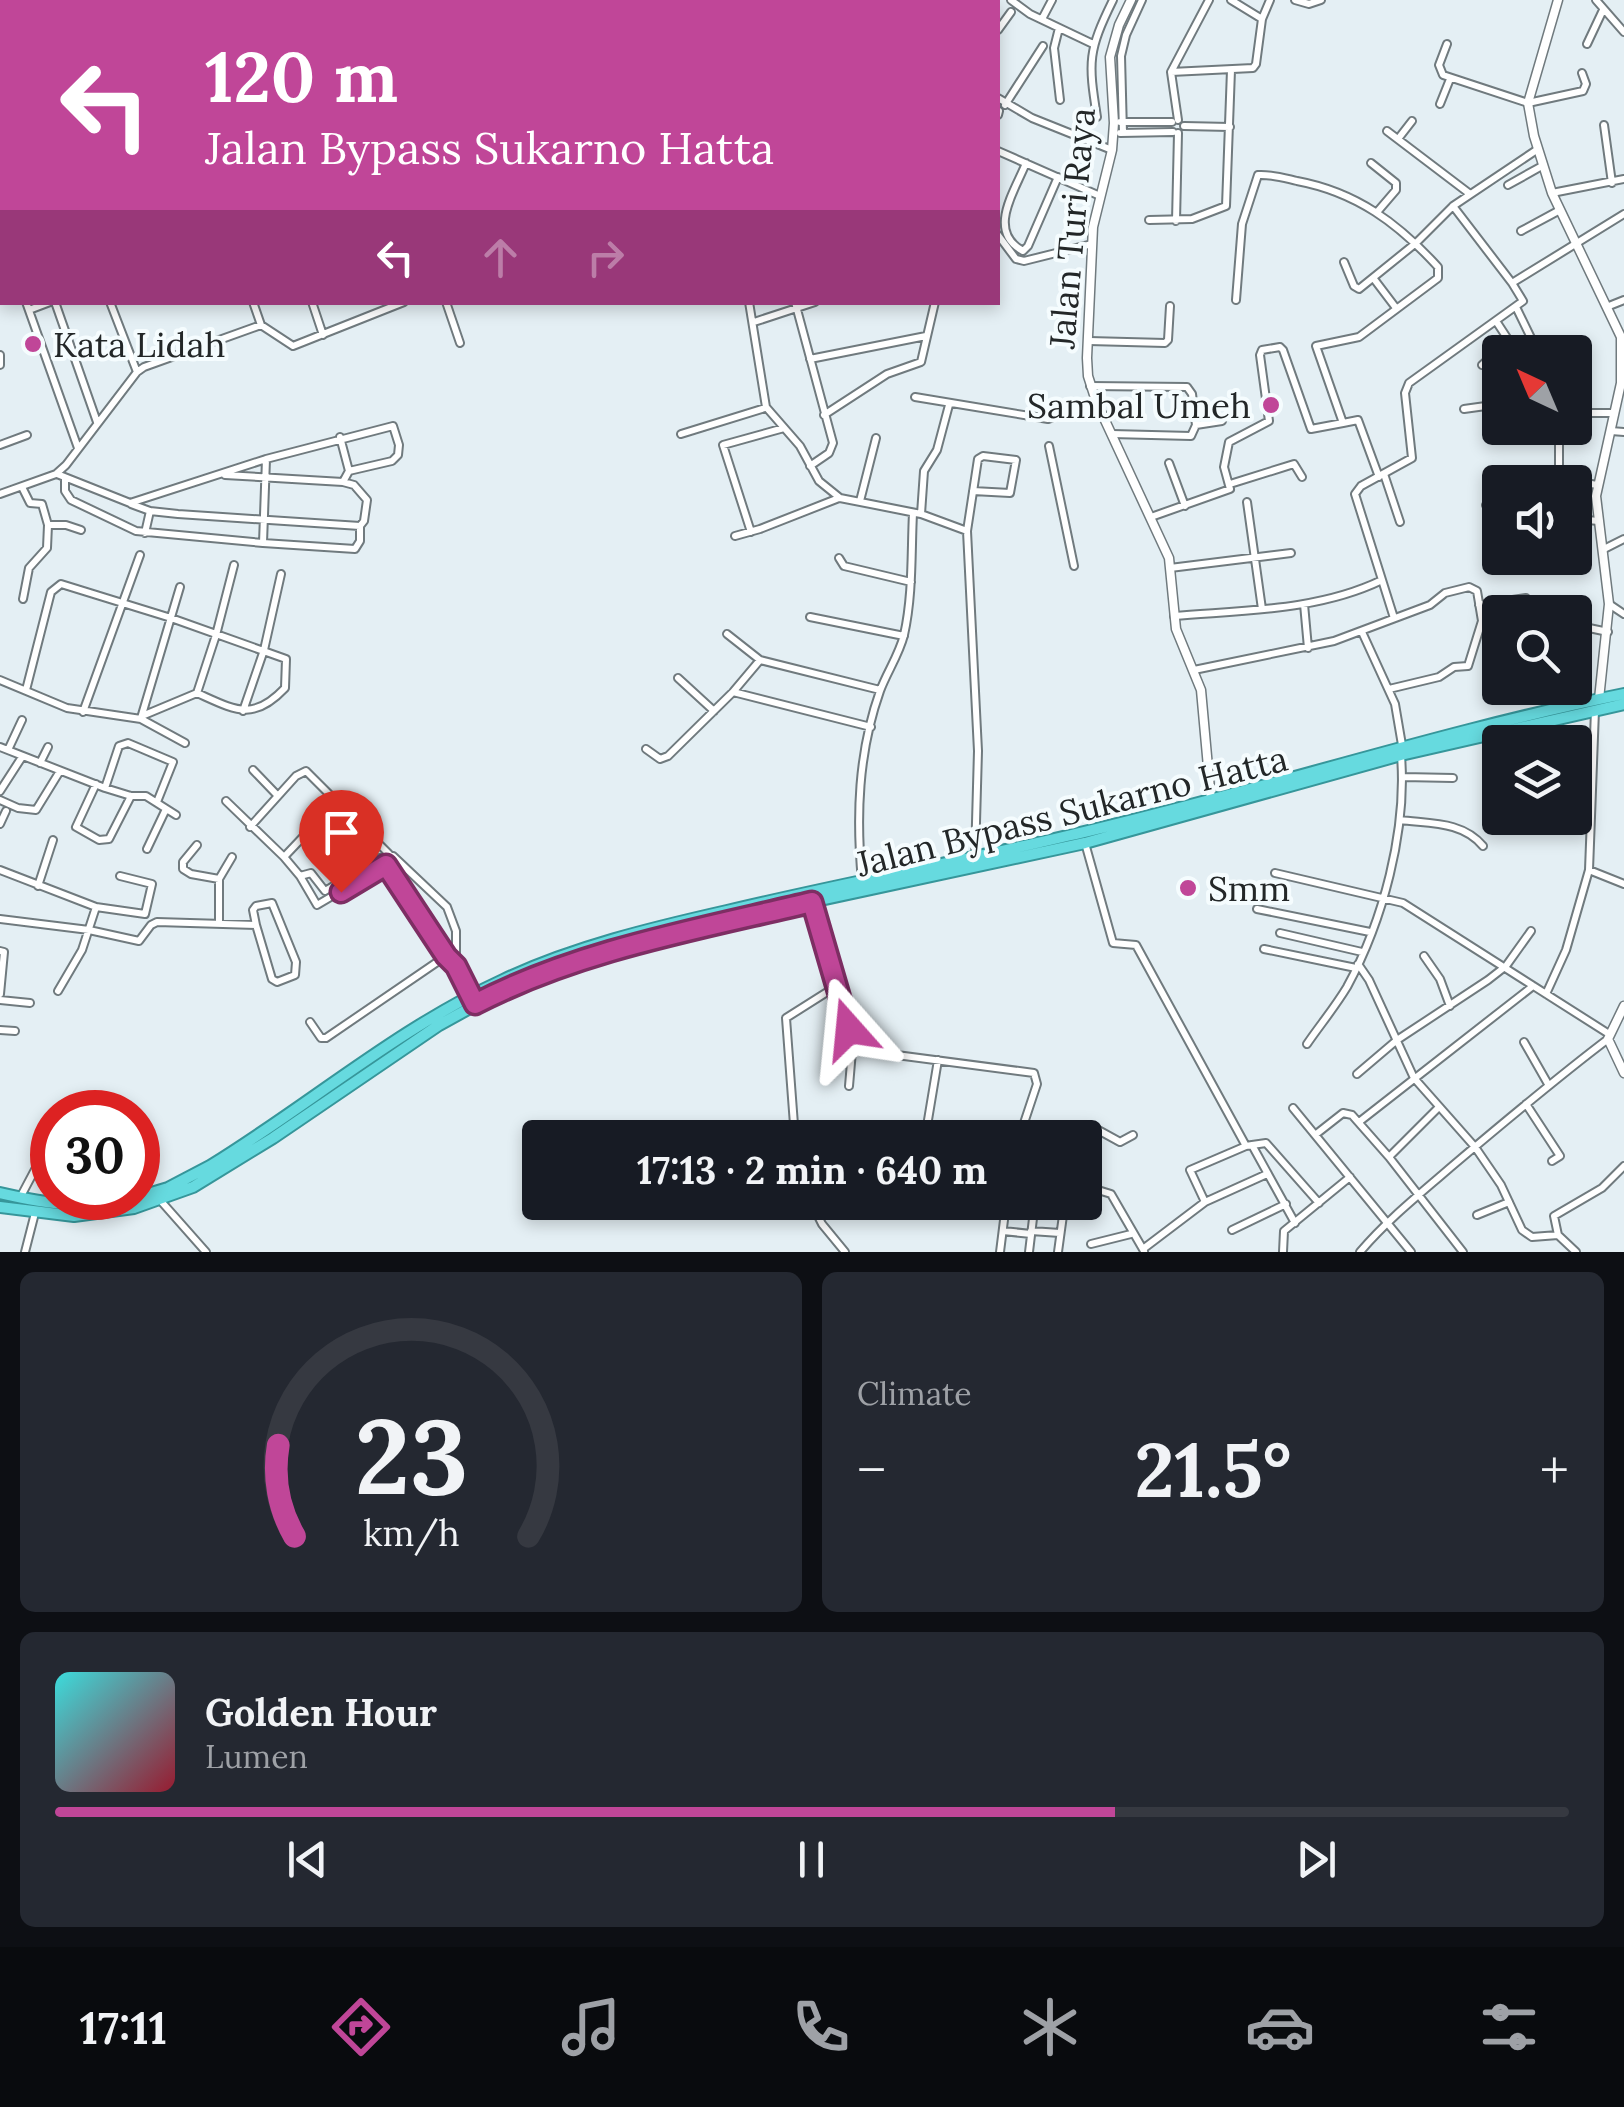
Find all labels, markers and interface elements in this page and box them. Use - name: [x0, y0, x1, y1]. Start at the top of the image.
- text: 120 m: [205, 32, 398, 121]
- icon: left: [40, 40, 170, 170]
- street label: Jalan Turi Raya: [1039, 106, 1105, 351]
- text: Jalan Bypass Sukarno Hatta: [205, 119, 774, 176]
- icon: left: [368, 230, 423, 285]
- icon: ahead: [473, 230, 528, 285]
- icon: right: [578, 230, 633, 285]
- place label: Kata Lidah: [53, 322, 226, 367]
- marker: Kata Lidah: [22, 333, 44, 355]
- north arrow: [1482, 335, 1592, 445]
- map controls: [1482, 335, 1592, 835]
- place label: Sambal Umeh: [1027, 383, 1251, 428]
- marker: Sambal Umeh: [1260, 394, 1282, 416]
- button: sound: [1482, 465, 1592, 575]
- button: search: [1482, 595, 1592, 705]
- button: layers: [1482, 725, 1592, 835]
- street label: Jalan Bypass Sukarno Hatta: [851, 736, 1292, 887]
- pin: [299, 790, 384, 893]
- icon: arrive: [314, 805, 369, 860]
- place label: Smm: [1208, 866, 1290, 911]
- marker: Smm: [1177, 877, 1199, 899]
- position arrow: [797, 977, 901, 1081]
- speed limit sign: 30: [30, 1090, 160, 1220]
- text: 17:13 · 2 min · 640 m: [637, 1146, 987, 1194]
- text: Climate: [857, 1373, 972, 1414]
- text: 23: [354, 1389, 468, 1522]
- text: 21.5°: [1134, 1422, 1292, 1518]
- text: −: [857, 1435, 886, 1505]
- text: +: [1540, 1435, 1569, 1505]
- text: km/h: [363, 1510, 459, 1556]
- text: Golden Hour: [205, 1688, 437, 1736]
- text: Lumen: [205, 1736, 308, 1777]
- icon: previous: [280, 1832, 335, 1887]
- icon: pause: [784, 1832, 839, 1887]
- icon: next: [1289, 1832, 1344, 1887]
- icon: directions: [326, 1992, 396, 2062]
- icon: music: [556, 1992, 626, 2062]
- icon: phone: [786, 1992, 856, 2062]
- icon: climate: [1015, 1992, 1085, 2062]
- icon: car: [1245, 1992, 1315, 2062]
- icon: filters: [1474, 1992, 1544, 2062]
- text: 17:11: [80, 1999, 167, 2056]

